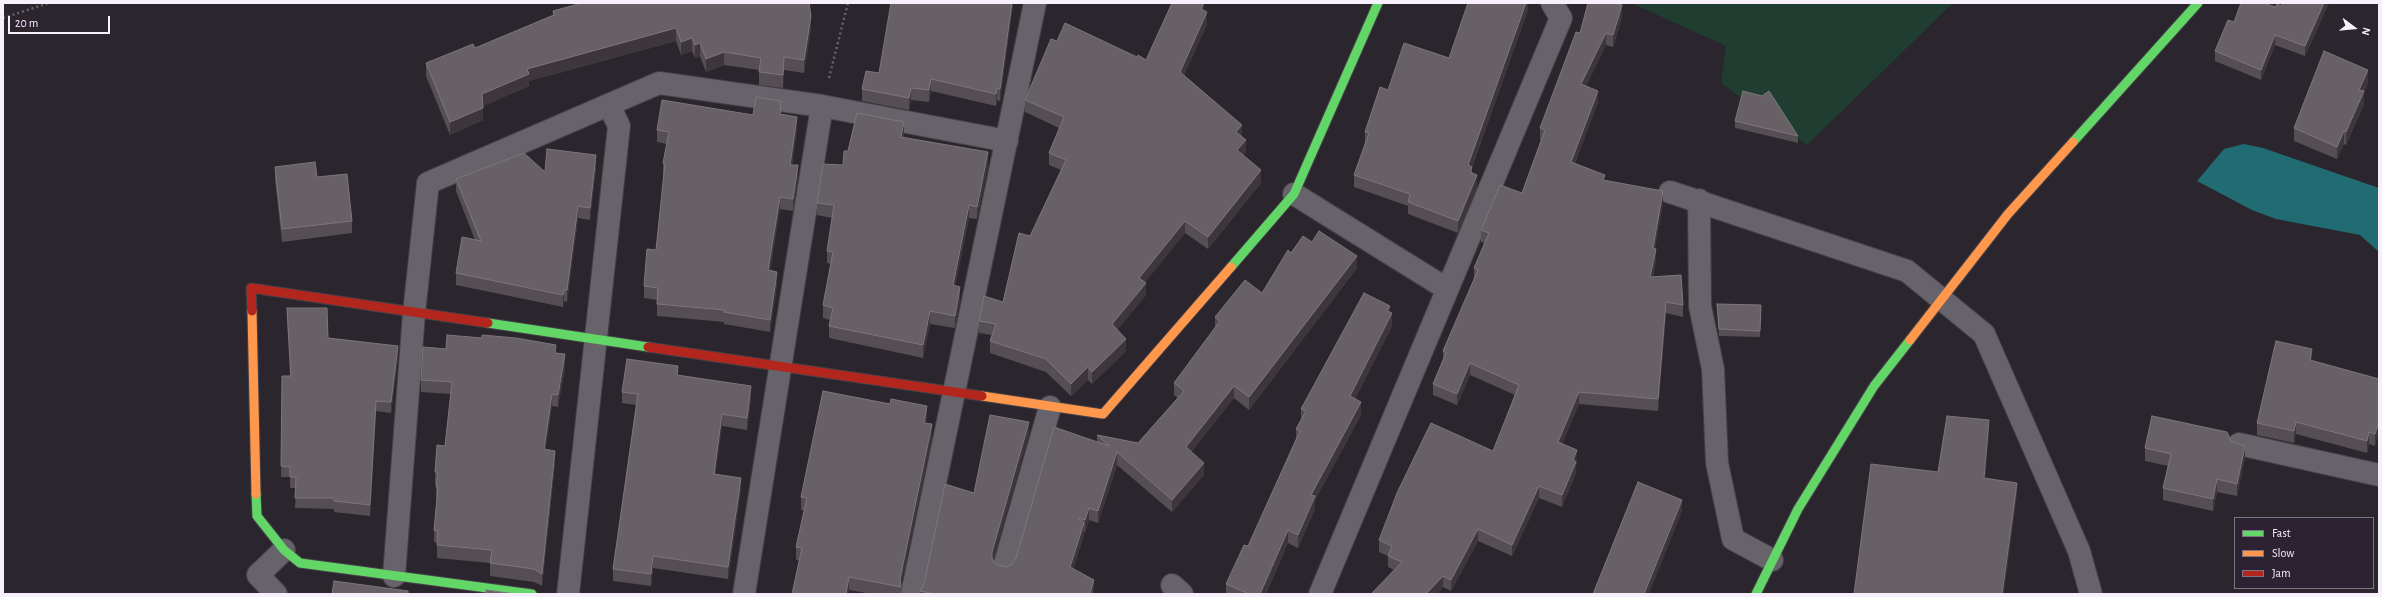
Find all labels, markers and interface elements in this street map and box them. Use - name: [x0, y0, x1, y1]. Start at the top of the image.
- scale bar: [10, 8, 112, 34]
- north arrow: [2334, 8, 2374, 48]
- text: 20 m: [15, 17, 38, 29]
- text: N: [2360, 26, 2372, 37]
- legend: [2234, 517, 2374, 589]
- text: Fast: [2272, 527, 2291, 539]
- text: Slow: [2272, 547, 2294, 559]
- text: Jam: [2272, 567, 2291, 579]

